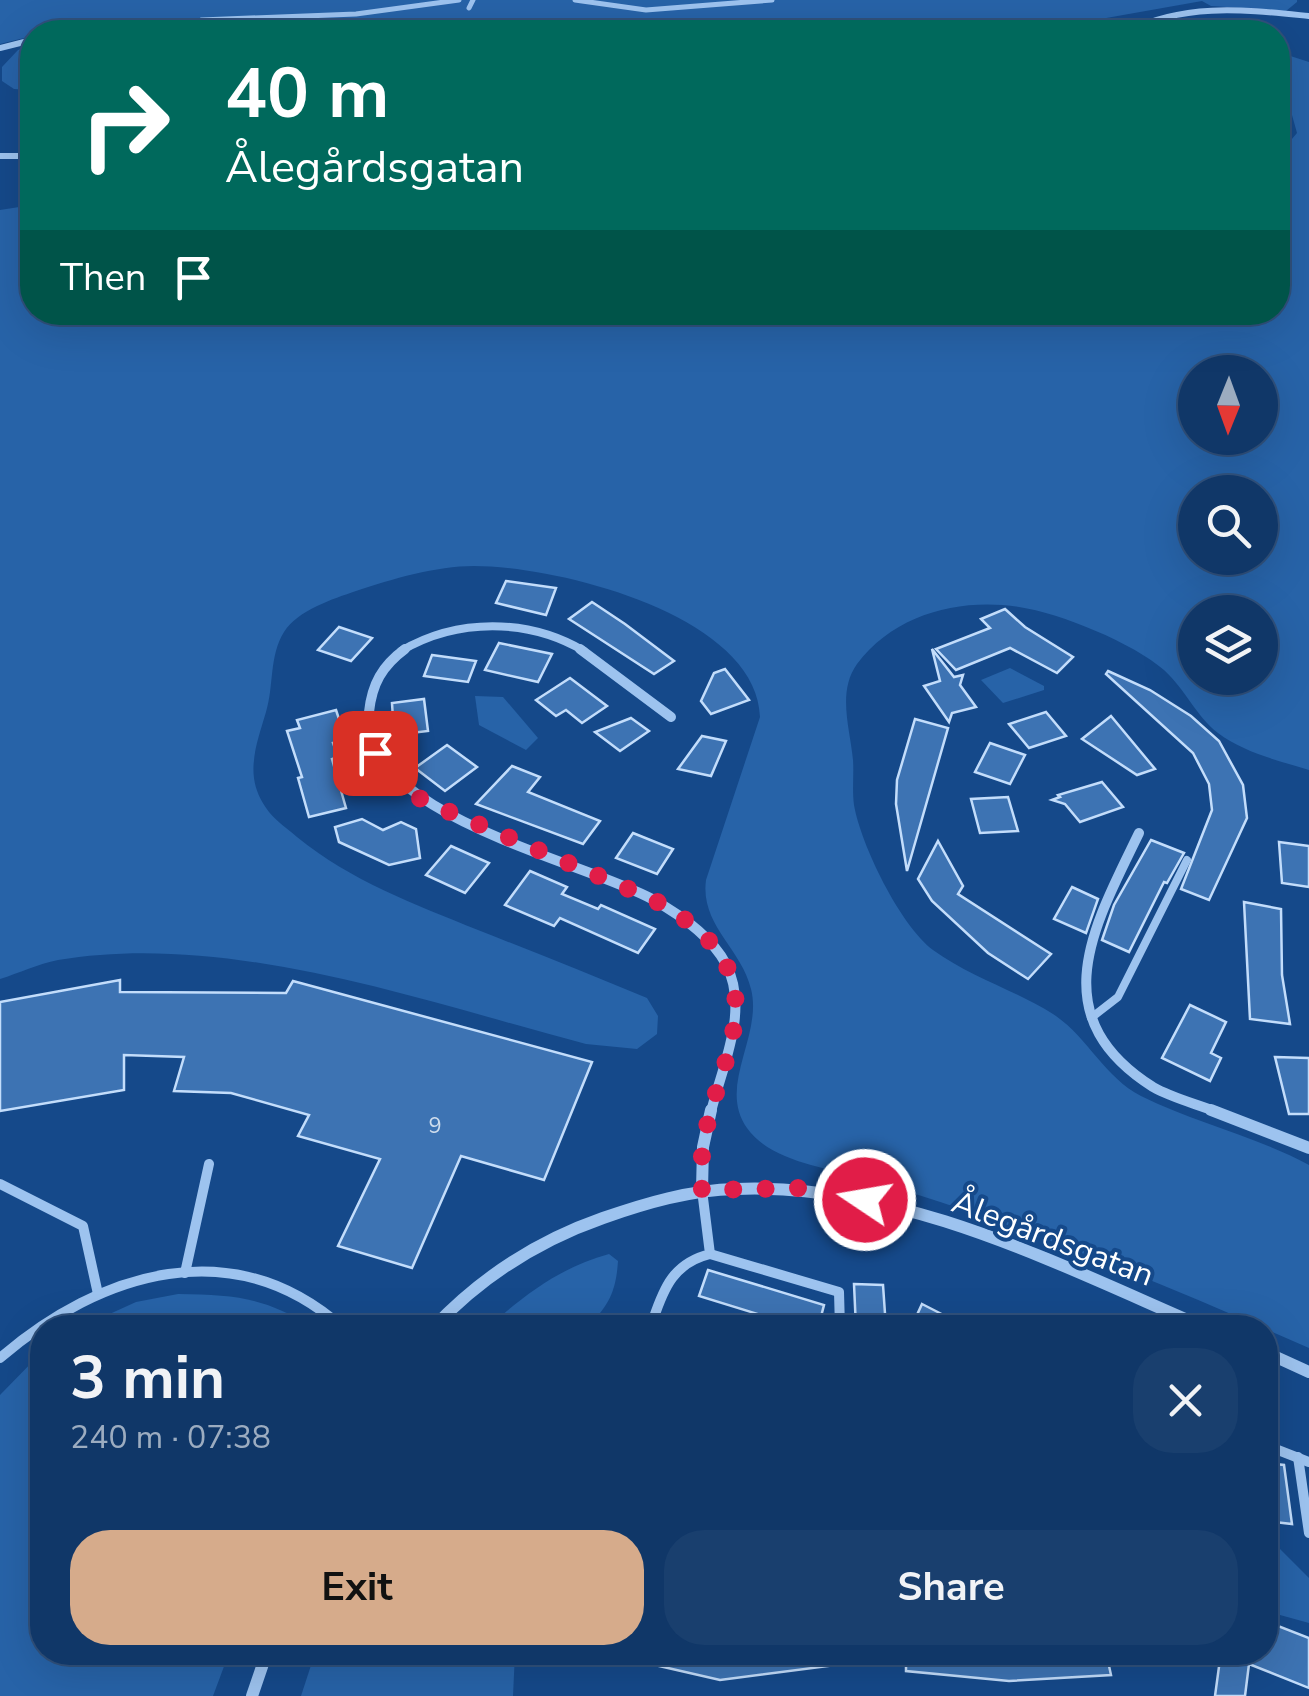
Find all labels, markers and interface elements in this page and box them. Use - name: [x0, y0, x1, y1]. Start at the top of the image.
- text: 40 m: [225, 46, 389, 142]
- icon: right: [60, 60, 190, 190]
- text: Ålegårdsgatan: [225, 137, 524, 198]
- icon: arrive: [166, 250, 221, 305]
- text: Then: [60, 252, 146, 303]
- north arrow: [1178, 355, 1278, 455]
- map controls: [1178, 355, 1278, 695]
- button: search: [1178, 475, 1278, 575]
- button: layers: [1178, 595, 1278, 695]
- pin: [333, 711, 418, 796]
- icon: arrive: [348, 726, 403, 781]
- house number: 9: [428, 1111, 442, 1141]
- position arrow: [813, 1148, 917, 1252]
- street label: Ålegårdsgatan: [946, 1179, 1160, 1297]
- text: 3 min: [70, 1337, 225, 1419]
- button: close: [1133, 1348, 1238, 1453]
- text: 240 m · 07:38: [70, 1416, 271, 1459]
- button: Exit: [70, 1530, 644, 1645]
- button: Share: [664, 1530, 1238, 1645]

